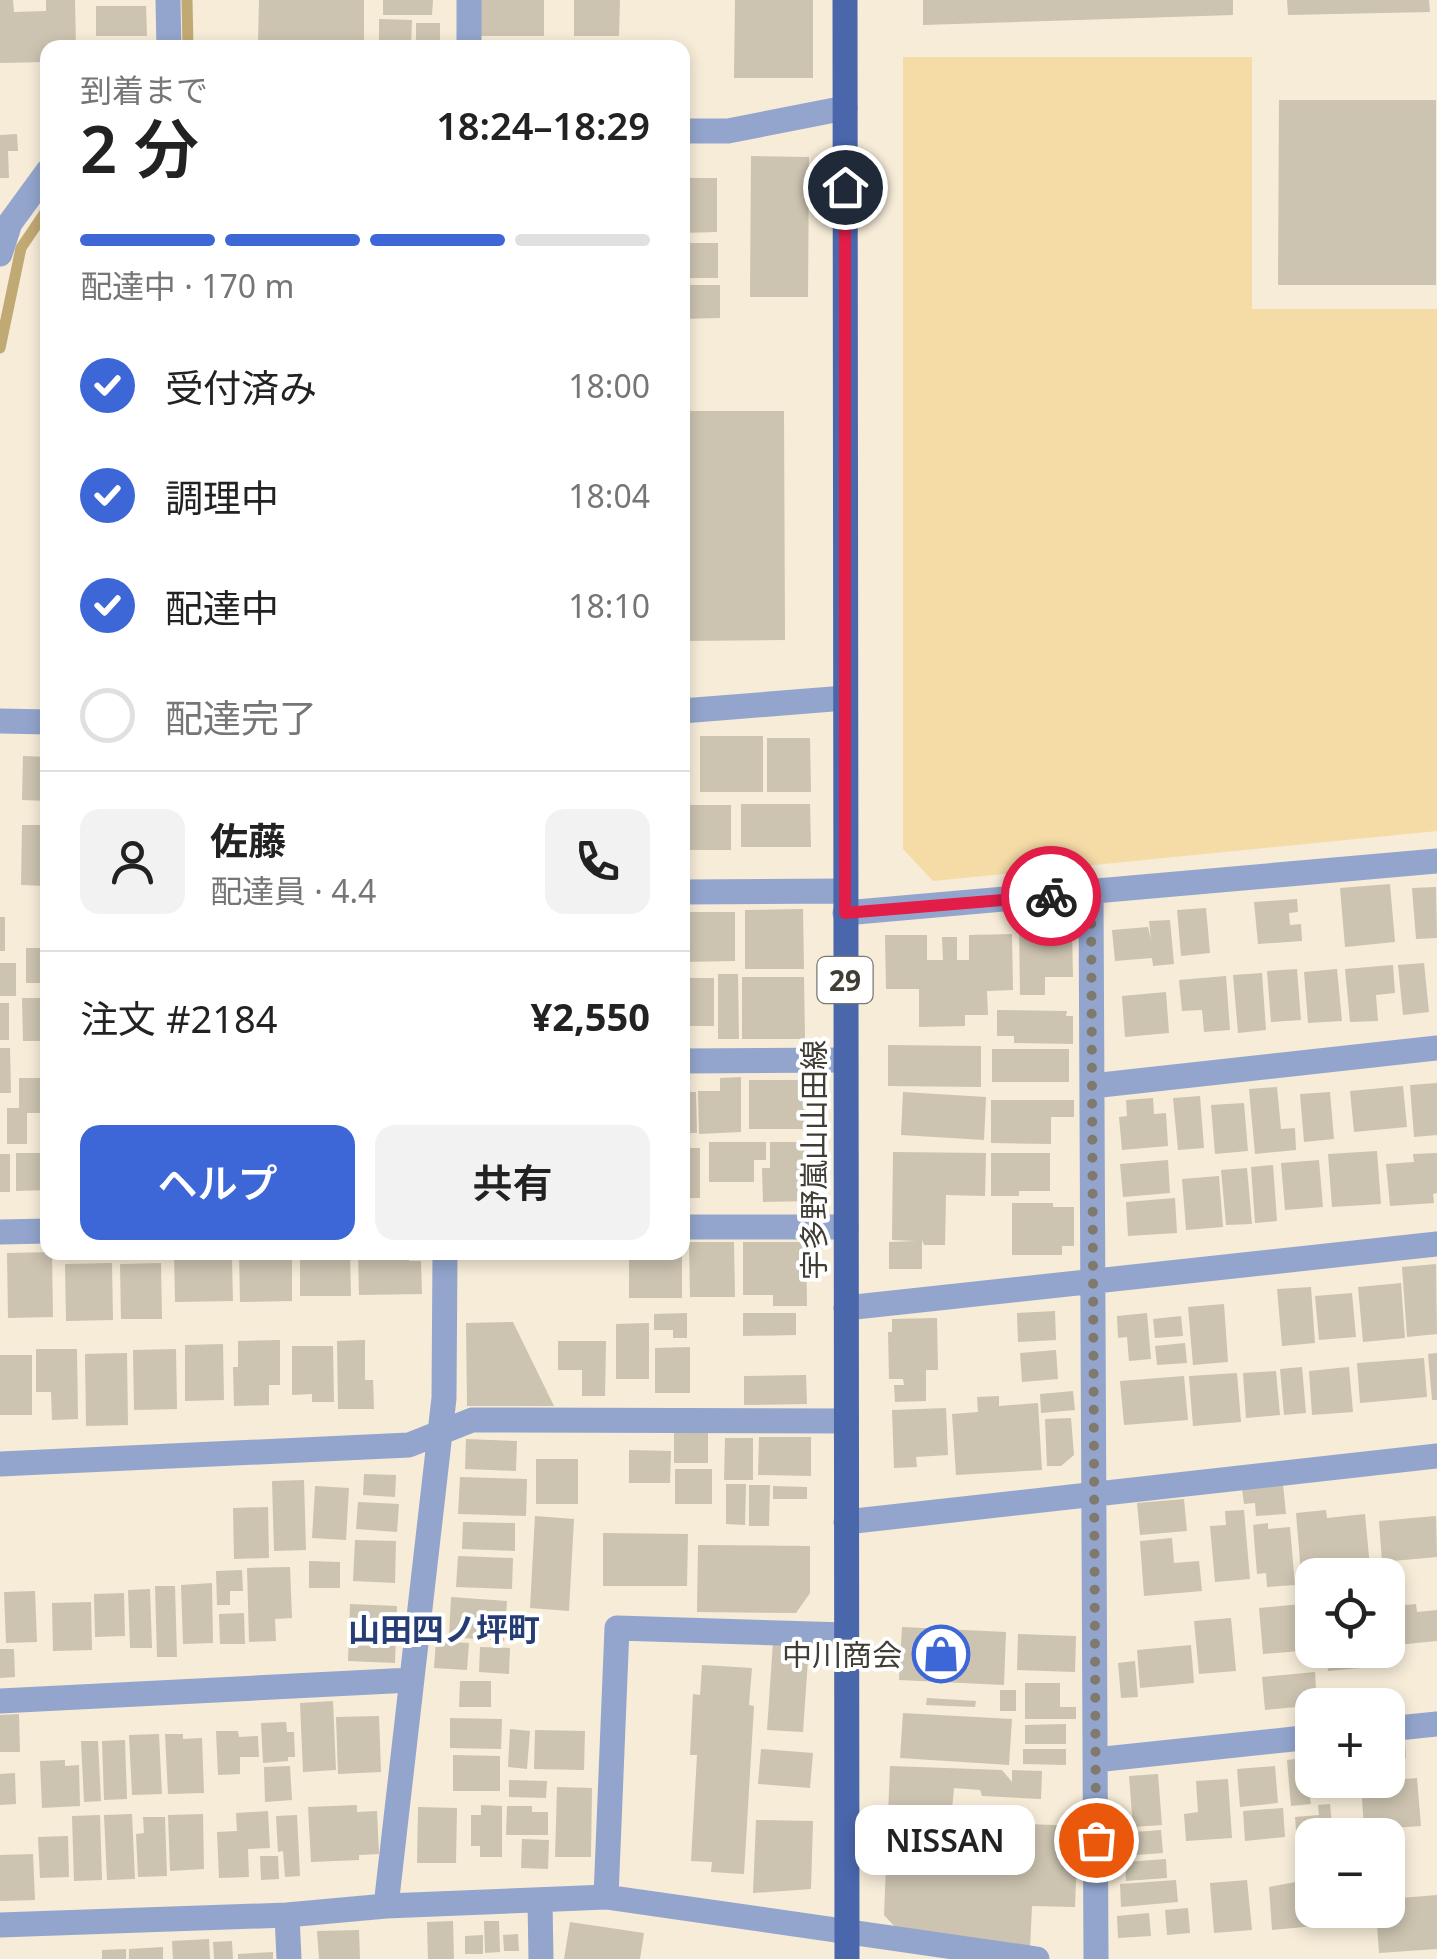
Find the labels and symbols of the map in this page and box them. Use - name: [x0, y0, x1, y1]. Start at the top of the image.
- pin: [803, 145, 888, 230]
- courier: [1001, 846, 1101, 946]
- road number: 29: [818, 957, 872, 1003]
- street label: 宇多野嵐山山田線: [793, 1040, 834, 1280]
- district label: 山田四ノ坪町: [348, 1607, 540, 1650]
- shop icon: 中川商会: [911, 1624, 971, 1684]
- place label: 中川商会: [782, 1634, 902, 1675]
- pin: [1054, 1798, 1139, 1883]
- callout: NISSAN: [856, 1805, 1036, 1875]

